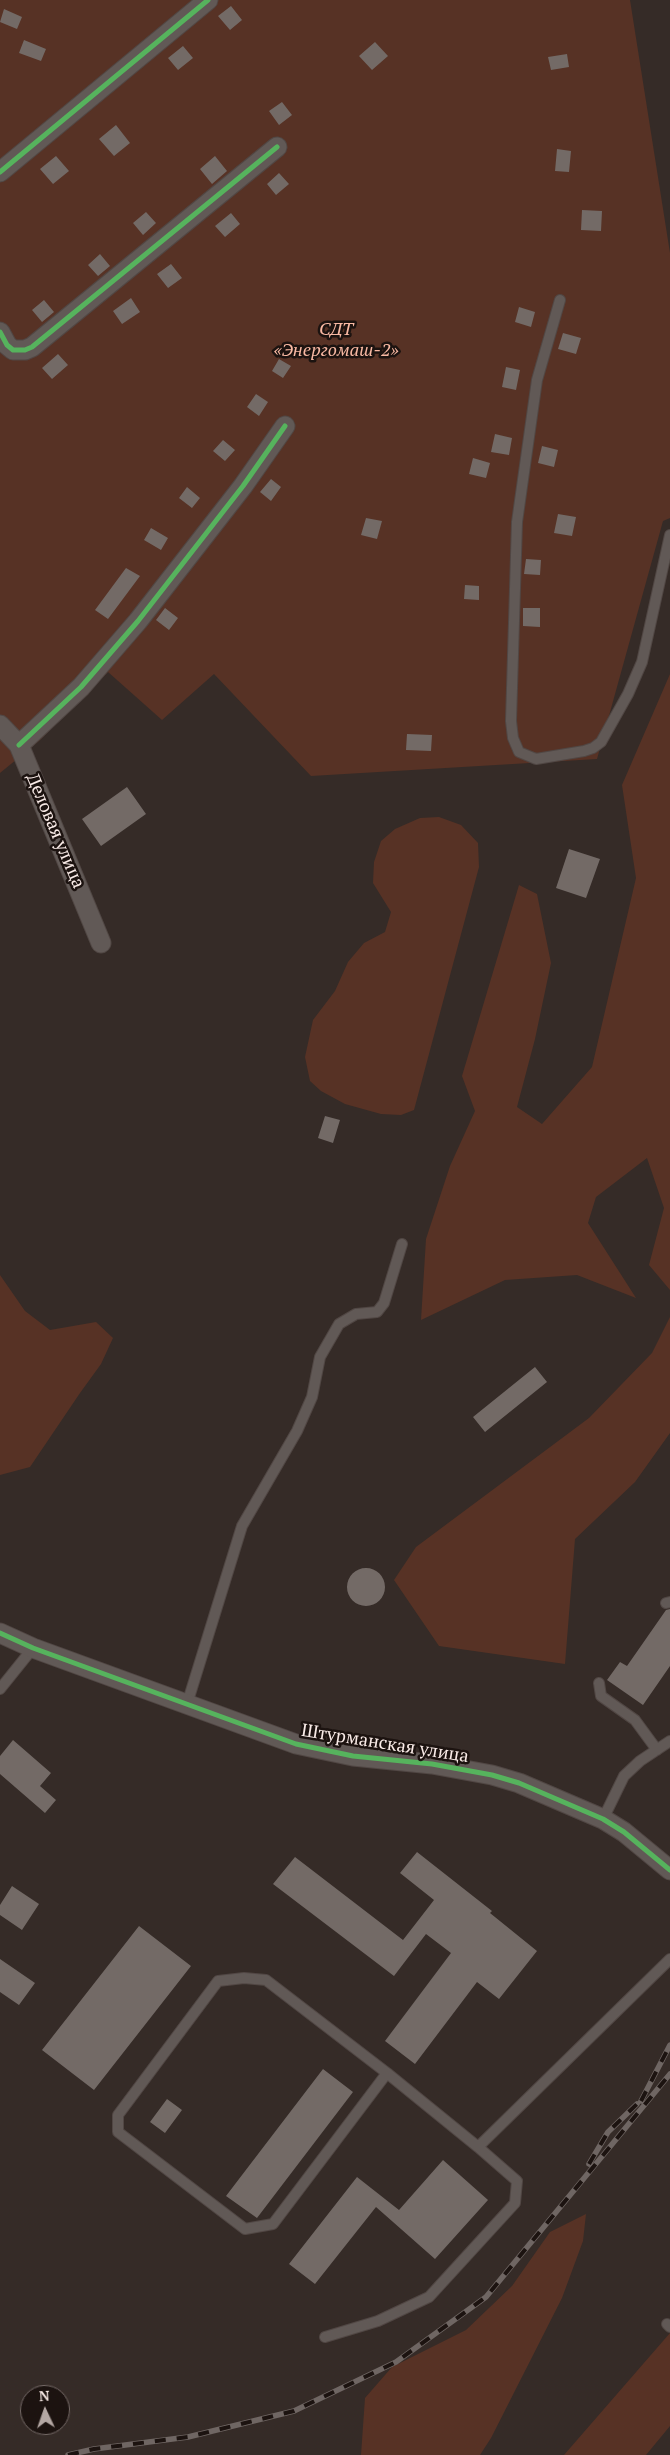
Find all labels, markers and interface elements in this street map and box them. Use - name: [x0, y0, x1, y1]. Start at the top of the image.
- park label: СДТ «Энергомаш-2»: [273, 319, 399, 362]
- street label: Деловая улица: [21, 770, 89, 892]
- street label: Штурманская улица: [300, 1720, 470, 1768]
- north arrow: [20, 2385, 70, 2435]
- text: N: [38, 2386, 50, 2405]

